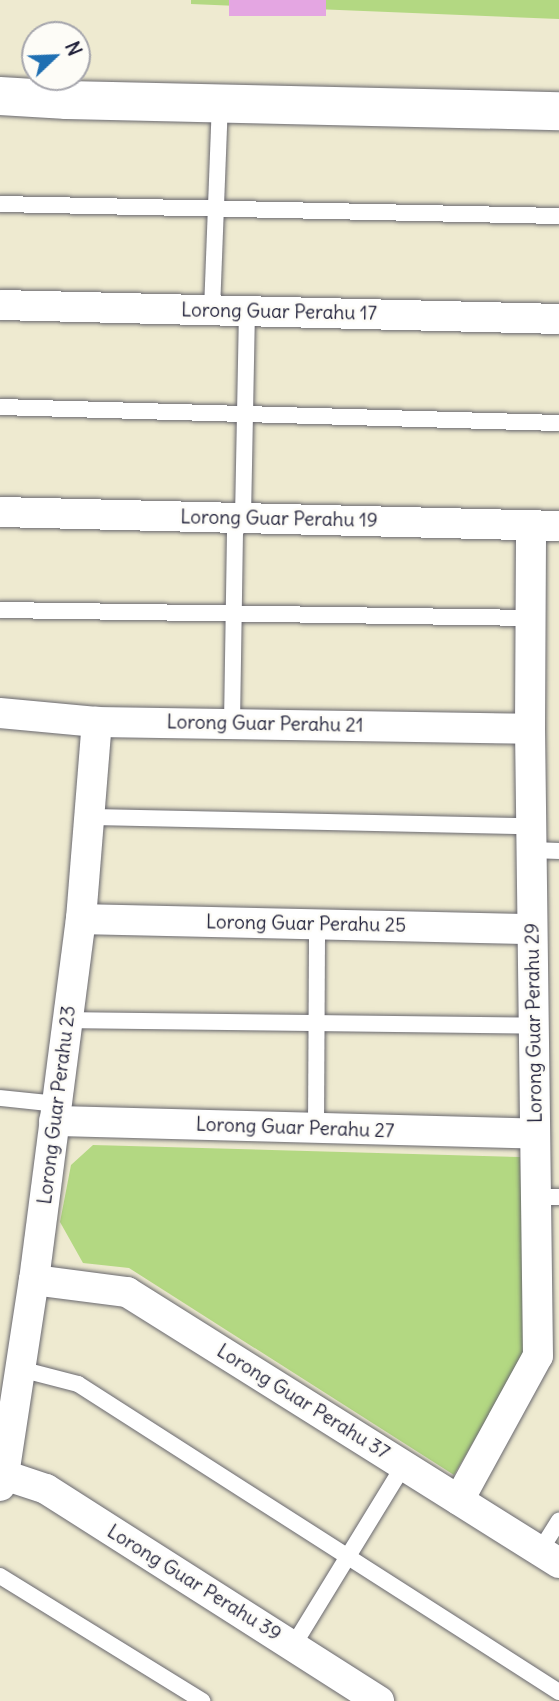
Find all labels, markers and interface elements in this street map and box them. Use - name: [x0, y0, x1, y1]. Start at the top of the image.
- north arrow: [21, 21, 91, 91]
- text: N: [60, 38, 87, 59]
- street label: Lorong Guar Perahu 17: [181, 299, 377, 325]
- street label: Lorong Guar Perahu 19: [180, 506, 378, 532]
- street label: Lorong Guar Perahu 21: [166, 711, 364, 737]
- street label: Lorong Guar Perahu 25: [206, 911, 406, 937]
- street label: Lorong Guar Perahu 29: [521, 923, 547, 1123]
- street label: Lorong Guar Perahu 23: [33, 1004, 81, 1206]
- street label: Lorong Guar Perahu 27: [195, 1113, 395, 1143]
- street label: Lorong Guar Perahu 37: [213, 1340, 393, 1464]
- street label: Lorong Guar Perahu 39: [103, 1520, 285, 1646]

